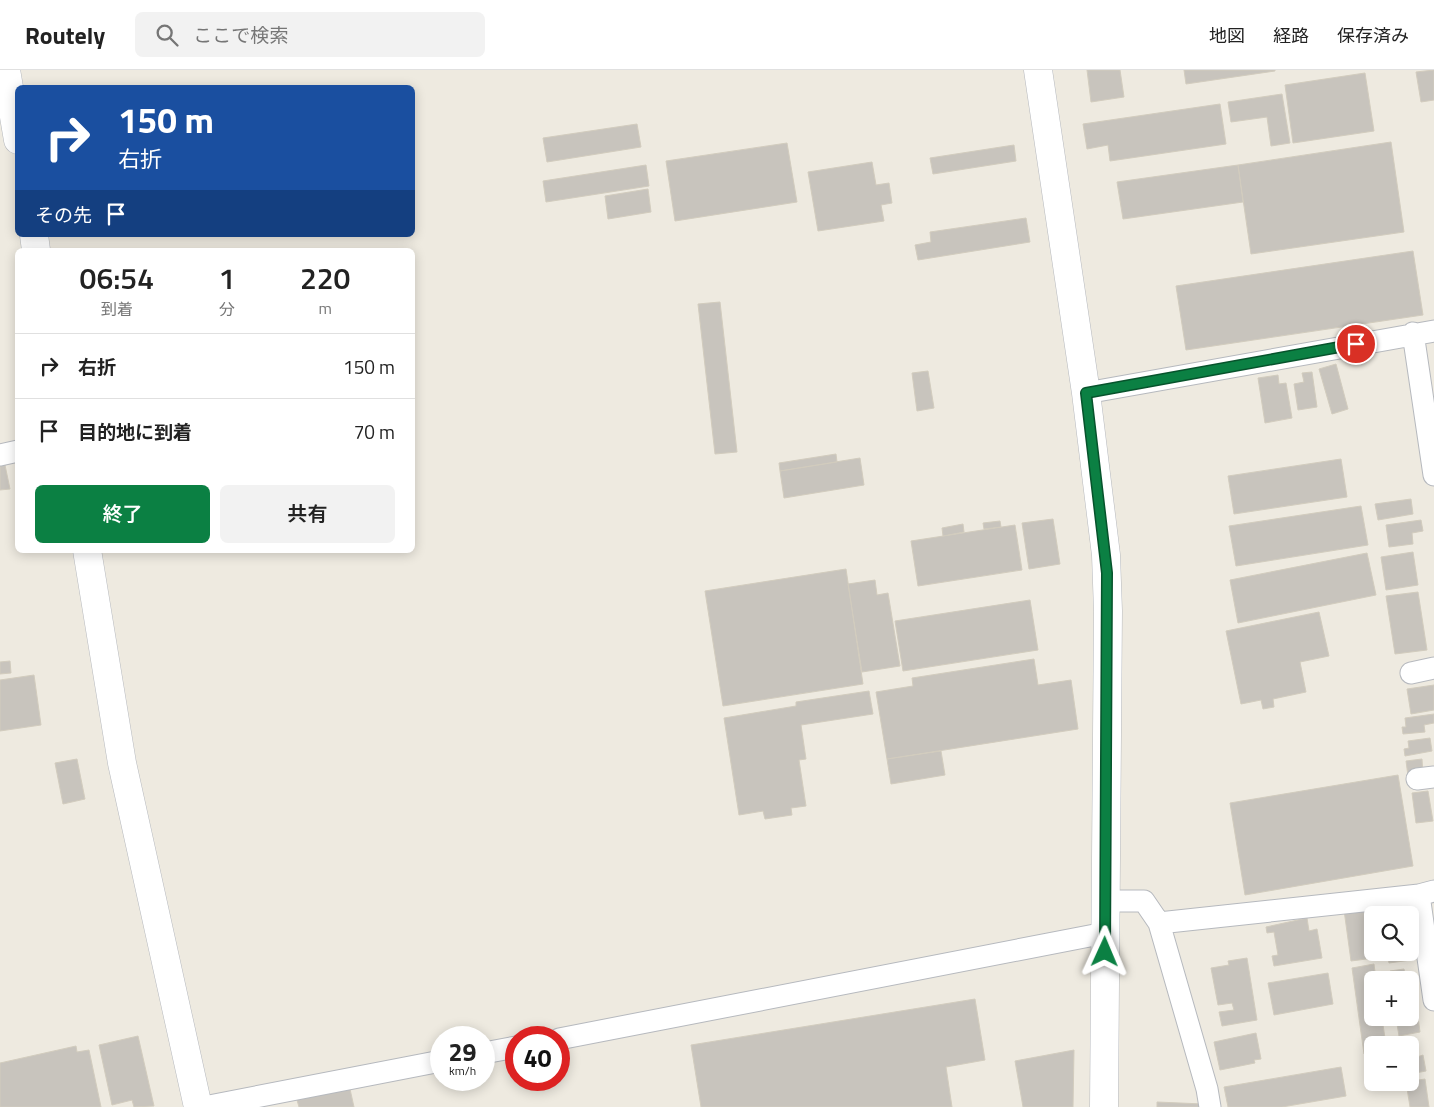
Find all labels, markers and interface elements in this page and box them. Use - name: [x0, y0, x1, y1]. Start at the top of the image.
- search box: [135, 12, 485, 57]
- text: Routely: [25, 17, 105, 53]
- text: ここで検索: [193, 20, 288, 49]
- icon: search: [153, 21, 181, 49]
- text: 地図: [1209, 22, 1245, 49]
- text: 経路: [1273, 22, 1309, 49]
- text: 保存済み: [1337, 22, 1409, 49]
- text: 150 m: [118, 93, 214, 147]
- icon: right: [35, 105, 100, 170]
- text: 右折: [118, 142, 162, 176]
- text: その先: [35, 200, 92, 229]
- icon: arrive: [102, 200, 130, 228]
- text: 06:54: [80, 255, 154, 301]
- text: 1: [219, 255, 235, 301]
- text: 220: [300, 255, 350, 301]
- text: m: [318, 296, 332, 320]
- text: 到着: [101, 297, 133, 321]
- text: 分: [219, 297, 235, 321]
- pin: [1335, 323, 1377, 365]
- icon: arrive: [1342, 330, 1370, 358]
- icon: right: [35, 352, 63, 380]
- text: 右折: [78, 352, 116, 381]
- text: 150 m: [343, 352, 395, 381]
- icon: arrive: [35, 417, 63, 445]
- text: 目的地に到着: [78, 417, 192, 446]
- text: 70 m: [354, 417, 395, 446]
- button: 終了: [35, 485, 210, 543]
- button: 共有: [220, 485, 395, 543]
- map controls: [1364, 906, 1419, 1091]
- button: search: [1364, 906, 1419, 961]
- position arrow: [1078, 925, 1130, 977]
- button: +: [1364, 971, 1419, 1026]
- speed limit sign: 40: [505, 1026, 570, 1091]
- text: 29: [448, 1033, 477, 1071]
- button: −: [1364, 1036, 1419, 1091]
- text: km/h: [449, 1061, 476, 1080]

